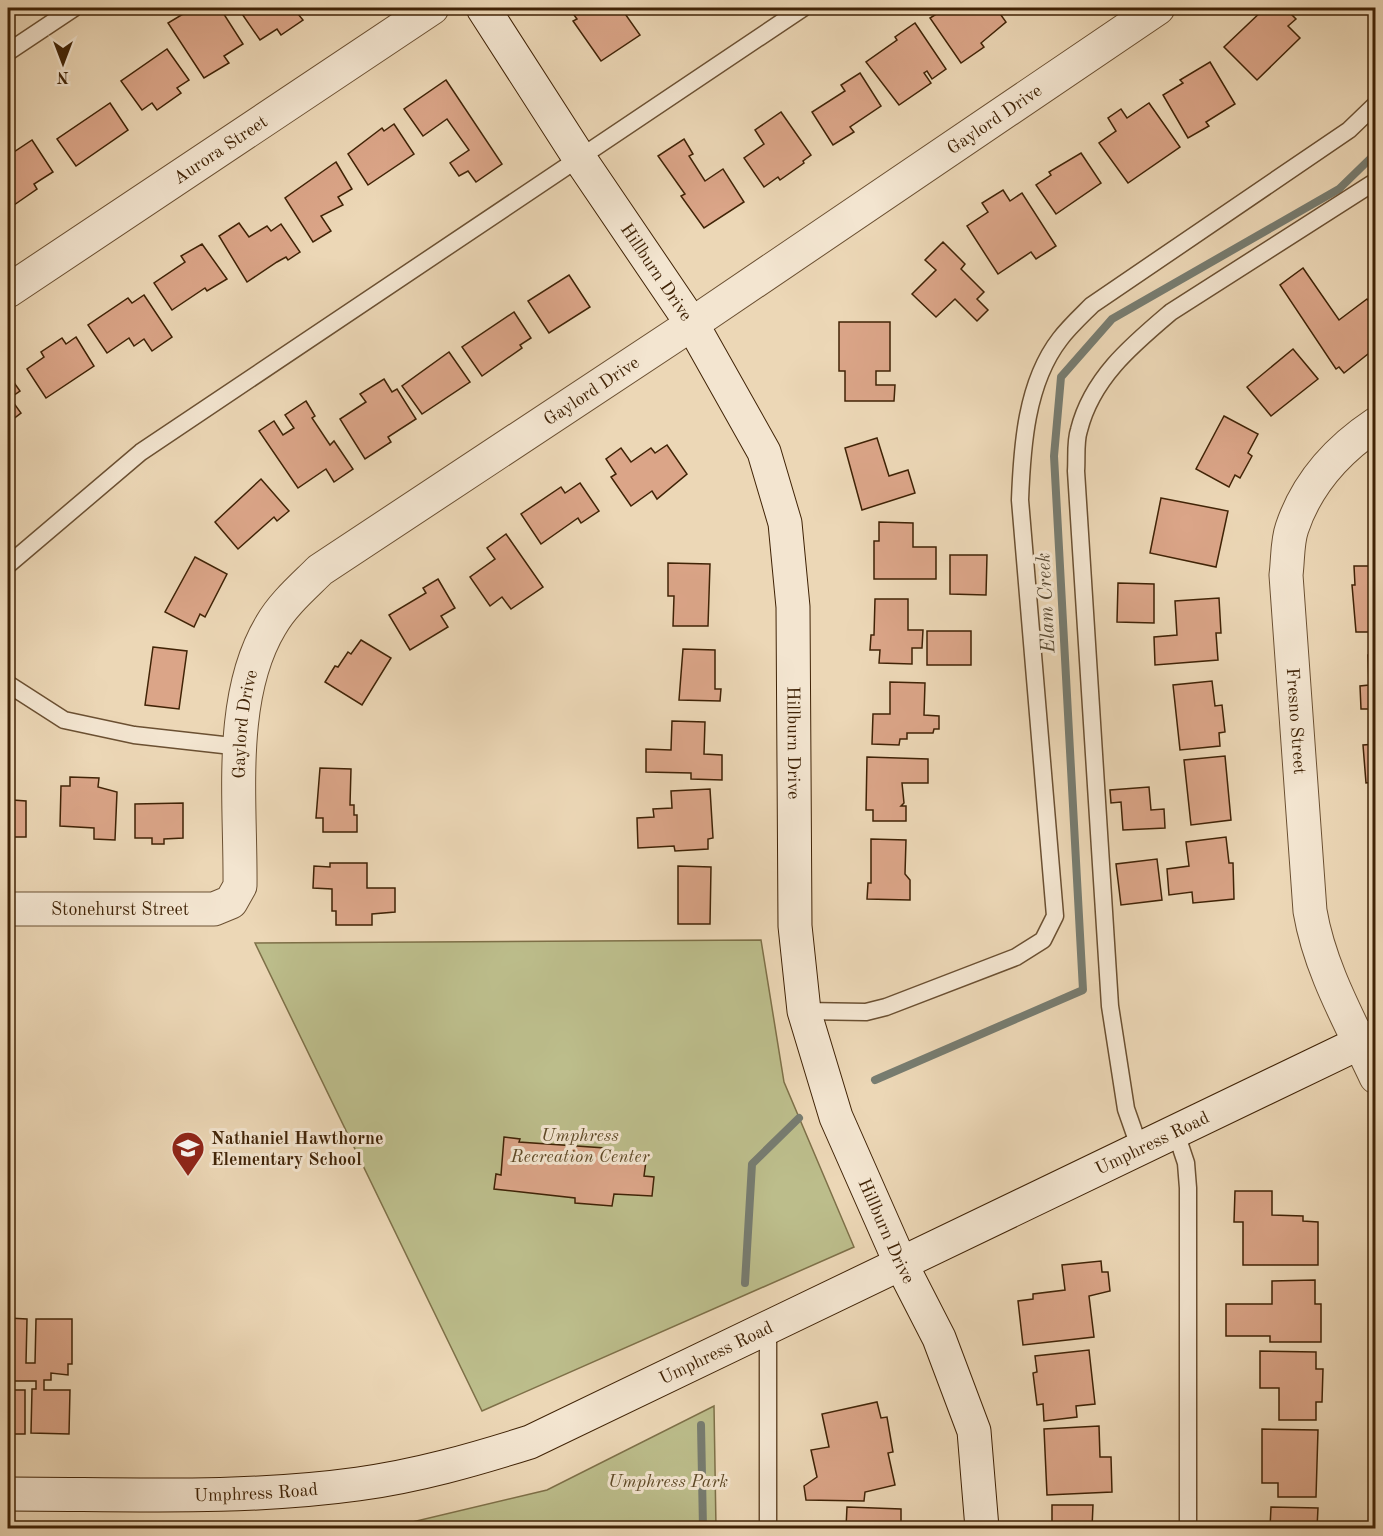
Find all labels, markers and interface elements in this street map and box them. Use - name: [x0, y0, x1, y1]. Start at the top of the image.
- north arrow: [33, 33, 93, 93]
- text: N: [56, 68, 69, 84]
- street label: Gaylord Drive: [944, 82, 1045, 158]
- street label: Aurora Street: [170, 113, 271, 188]
- street label: Hillburn Drive: [617, 221, 695, 324]
- street label: Gaylord Drive: [541, 354, 643, 429]
- water label: Elam Creek: [1034, 552, 1060, 655]
- street label: Fresno Street: [1283, 667, 1308, 775]
- street label: Gaylord Drive: [231, 668, 261, 779]
- street label: Hillburn Drive: [783, 686, 802, 799]
- street label: Stonehurst Street: [51, 901, 189, 919]
- street label: Umphress Road: [1093, 1109, 1212, 1179]
- park label: Umphress Recreation Center: [510, 1127, 651, 1166]
- school or university icon: Nathaniel Hawthorne Elementary School: [170, 1130, 206, 1177]
- place label: Nathaniel Hawthorne Elementary School: [211, 1130, 384, 1169]
- street label: Hillburn Drive: [854, 1176, 917, 1287]
- street label: Umphress Road: [657, 1318, 776, 1388]
- park label: Umphress Park: [608, 1473, 728, 1491]
- street label: Umphress Road: [194, 1481, 319, 1505]

